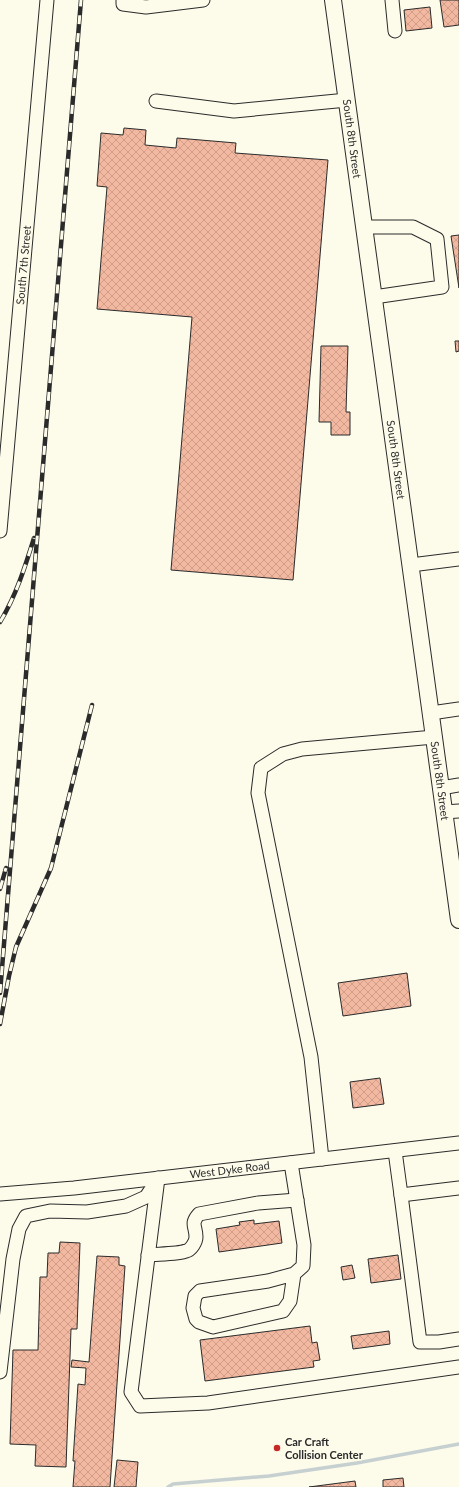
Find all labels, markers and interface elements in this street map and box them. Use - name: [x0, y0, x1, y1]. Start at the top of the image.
- street label: South 8th Street: [341, 98, 364, 179]
- street label: South 7th Street: [13, 225, 33, 305]
- street label: South 8th Street: [385, 419, 408, 500]
- street label: South 8th Street: [429, 740, 452, 821]
- street label: West Dyke Road: [189, 1158, 270, 1180]
- place label: Car Craft Collision Center: [285, 1435, 364, 1461]
- marker: Car Craft Collision Center: [272, 1443, 282, 1453]

